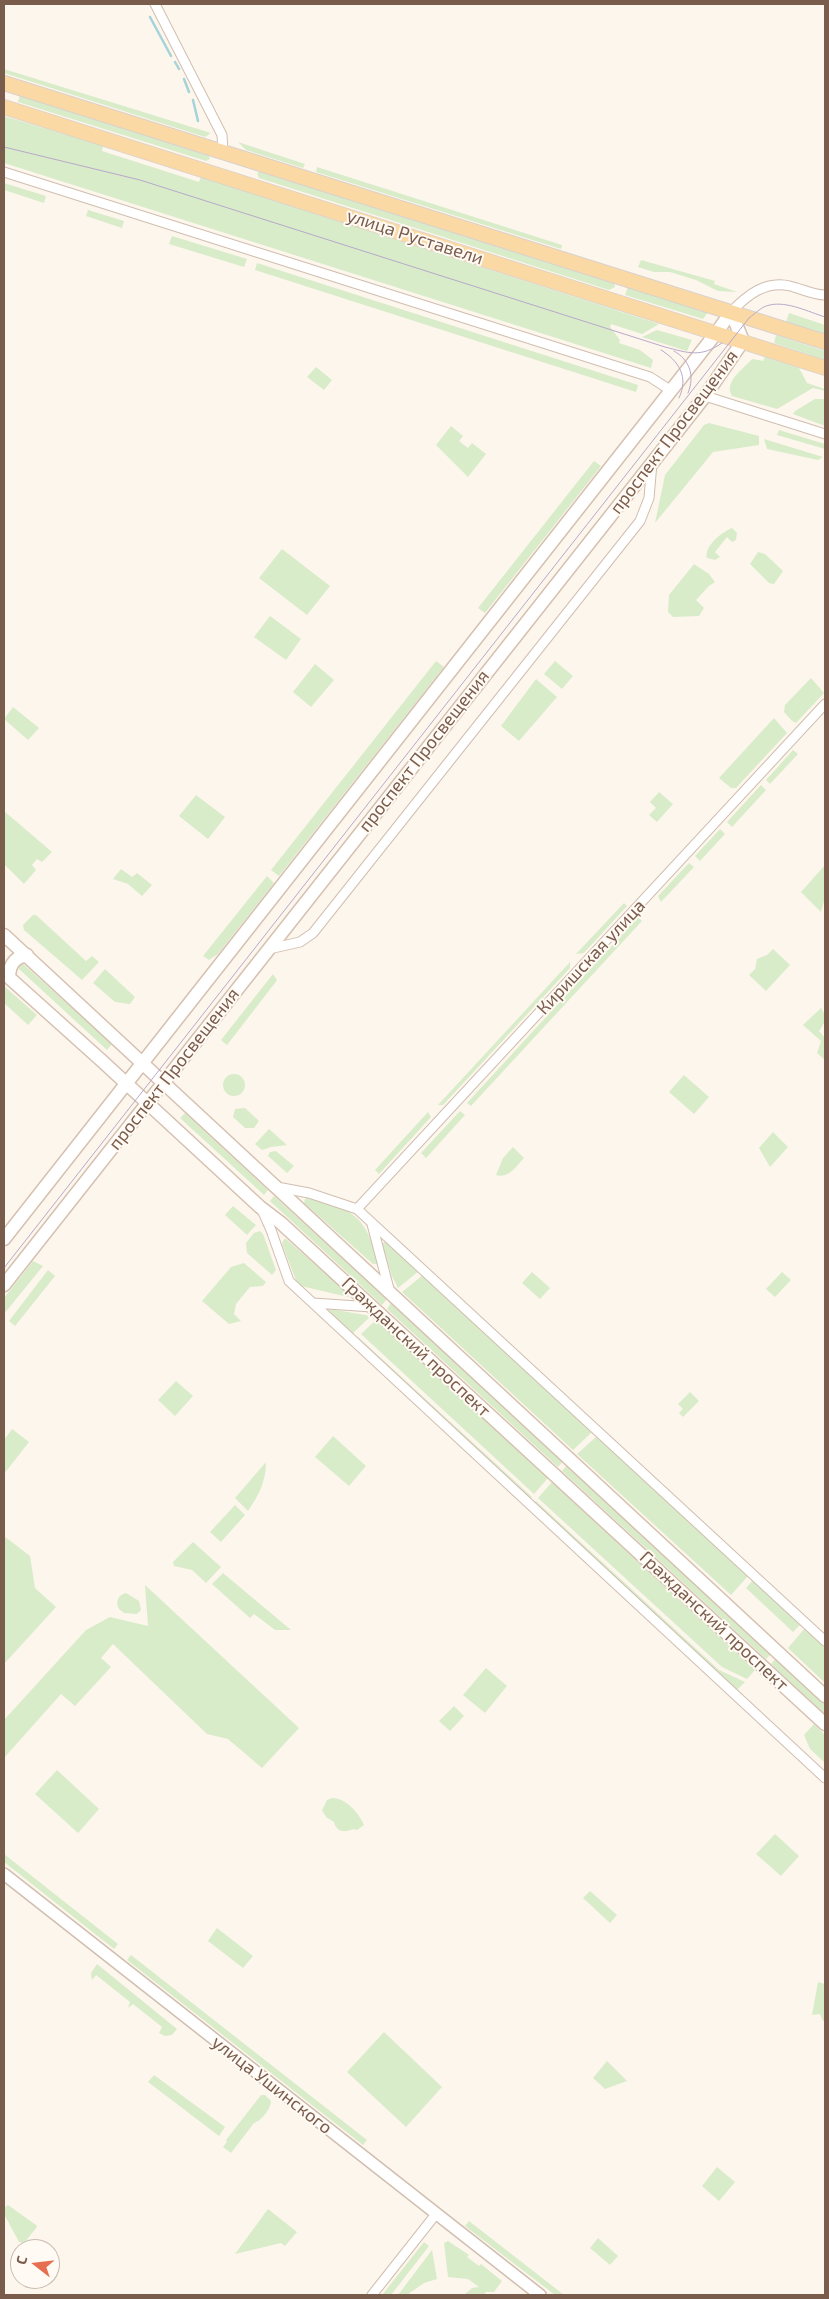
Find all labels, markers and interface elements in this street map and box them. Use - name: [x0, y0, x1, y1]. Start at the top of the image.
- street label: улица Руставели: [344, 205, 486, 269]
- street label: проспект Просвещения: [605, 346, 743, 518]
- street label: проспект Просвещения: [354, 666, 494, 836]
- street label: Киришская улица: [532, 895, 650, 1019]
- street label: проспект Просвещения: [104, 984, 244, 1154]
- street label: Гражданский проспект: [337, 1273, 495, 1421]
- street label: Гражданский проспект: [635, 1547, 793, 1695]
- street label: улица Ушинского: [208, 2031, 336, 2139]
- north arrow: [10, 2239, 60, 2289]
- text: С: [12, 2254, 30, 2266]

